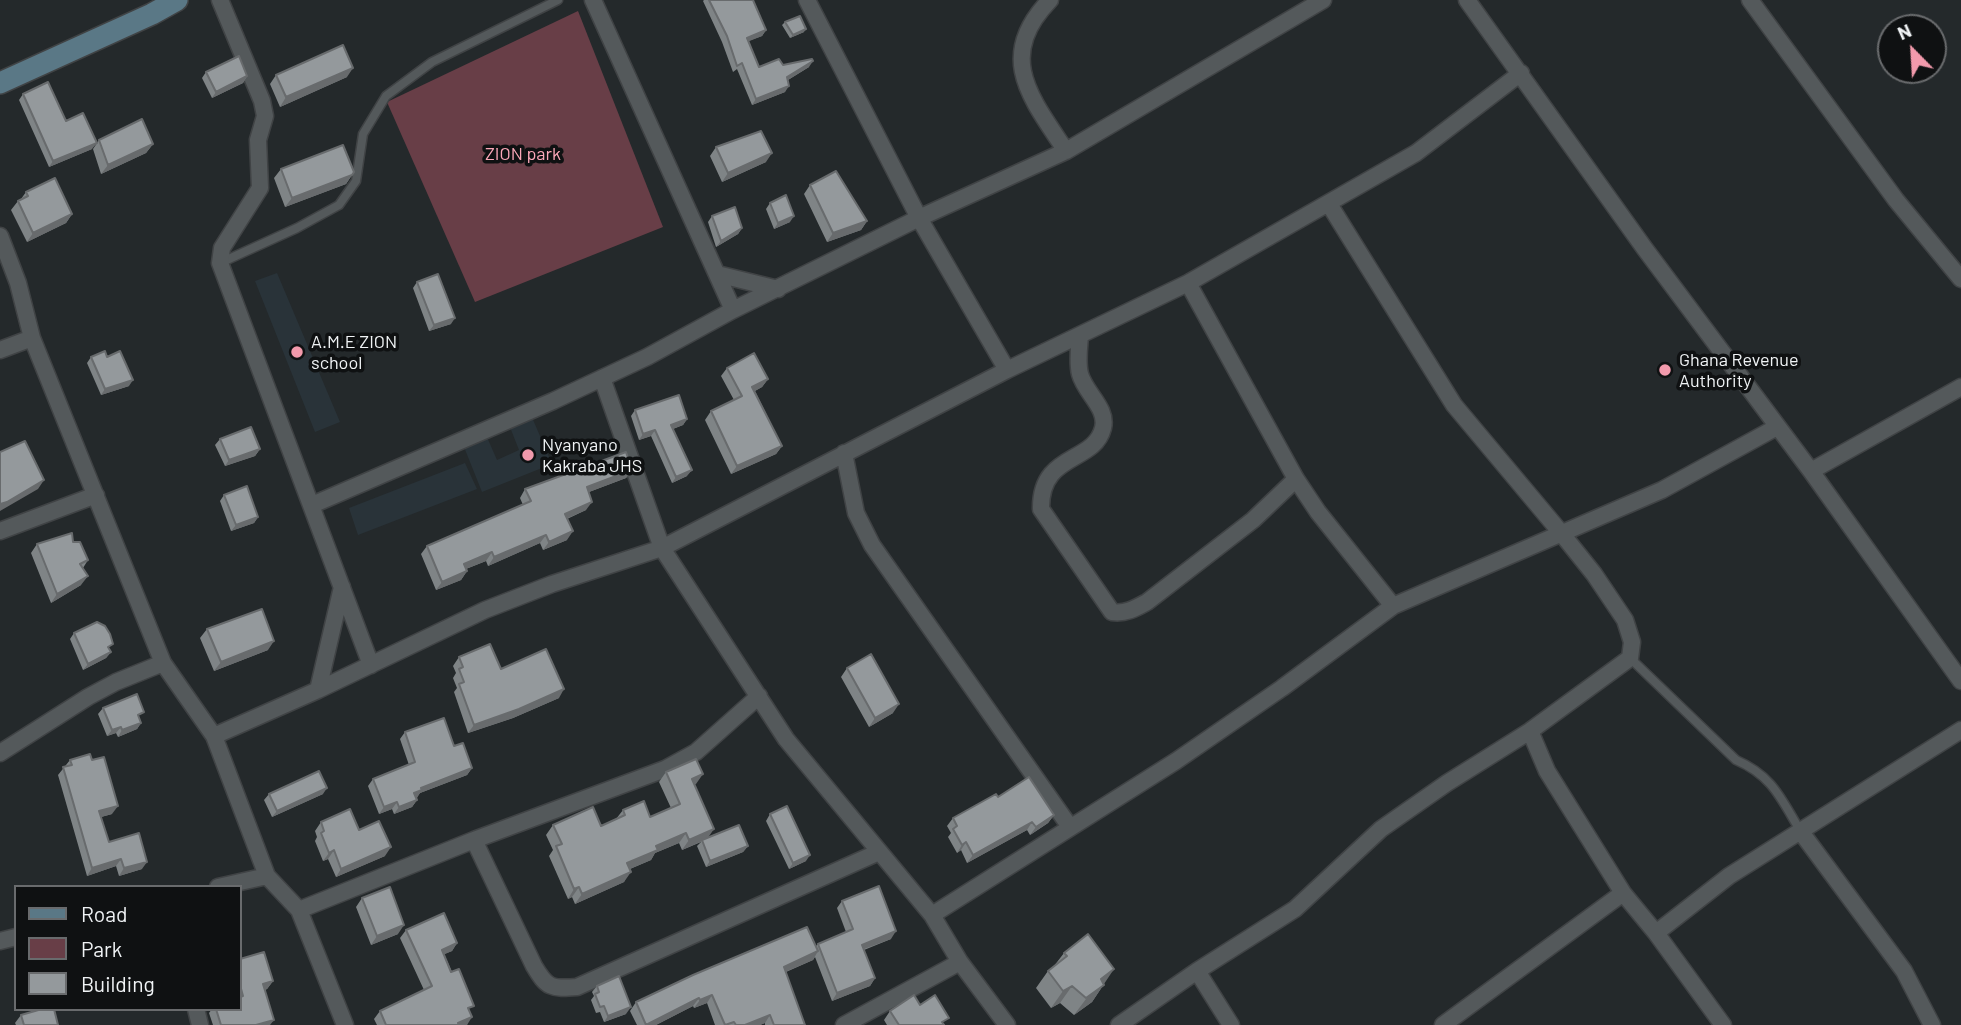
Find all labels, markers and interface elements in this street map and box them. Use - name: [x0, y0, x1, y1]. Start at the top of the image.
- north arrow: [1877, 14, 1947, 84]
- text: N: [1894, 18, 1915, 44]
- park label: ZION park: [485, 143, 561, 165]
- place label: A.M.E ZION school: [311, 331, 397, 374]
- marker: A.M.E ZION school: [289, 344, 305, 360]
- place label: Ghana Revenue Authority: [1679, 349, 1799, 392]
- marker: Ghana Revenue Authority: [1657, 362, 1673, 378]
- place label: Nyanyano Kakraba JHS: [542, 434, 642, 476]
- marker: Nyanyano Kakraba JHS: [520, 447, 536, 463]
- legend: [14, 885, 242, 1011]
- text: Road: [81, 901, 127, 926]
- text: Park: [81, 936, 122, 961]
- text: Building: [81, 971, 155, 996]

